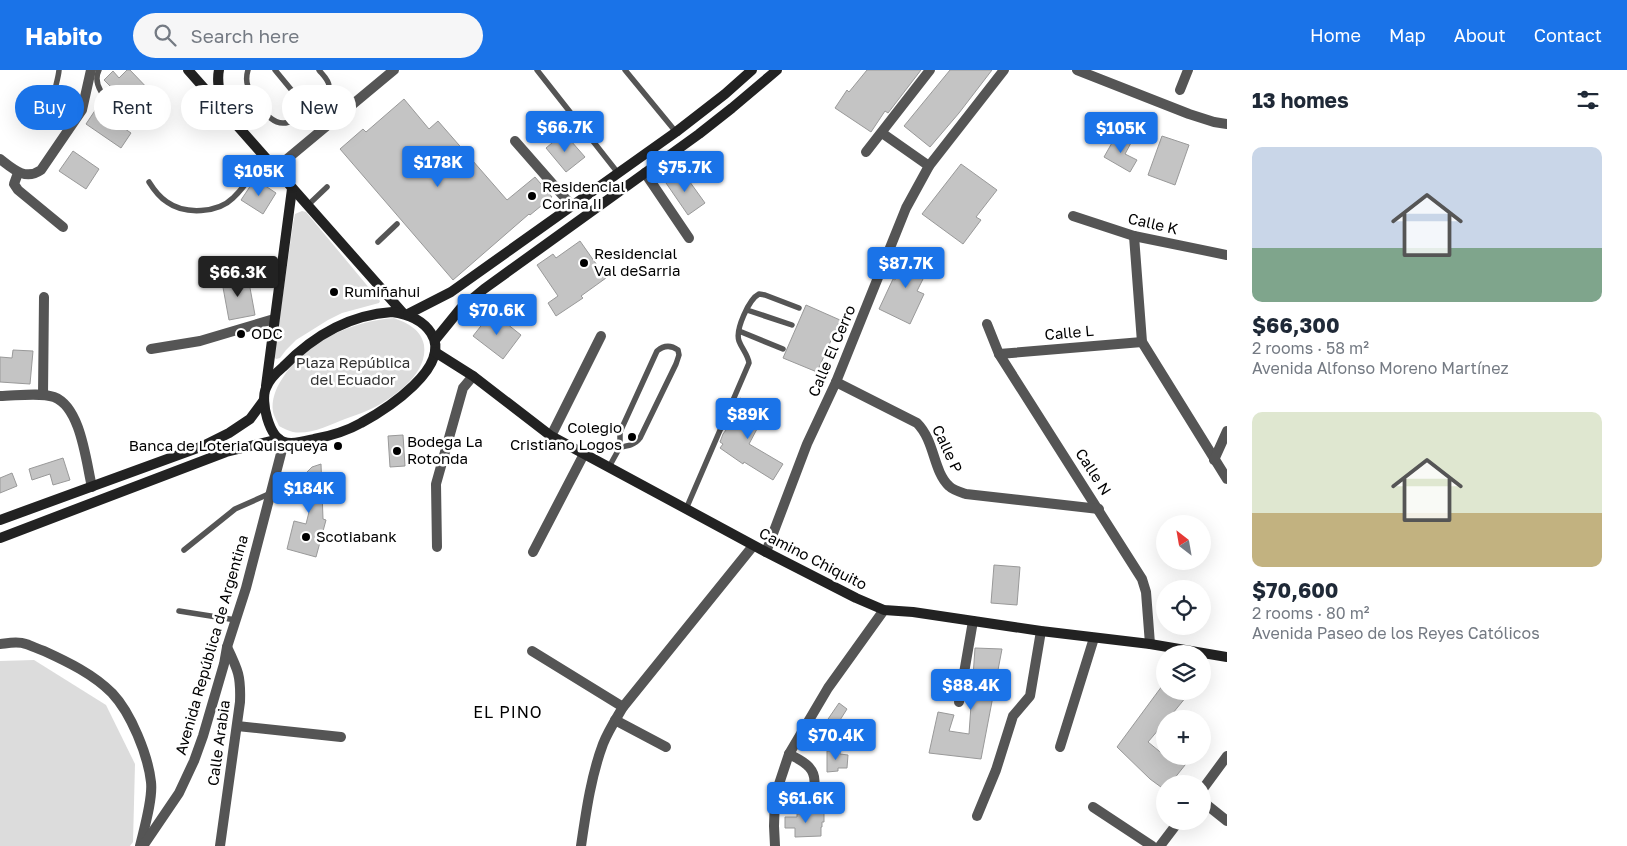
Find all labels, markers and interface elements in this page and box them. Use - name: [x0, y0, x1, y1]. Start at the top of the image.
- search box: [133, 13, 483, 58]
- text: Habito: [25, 21, 103, 50]
- icon: search: [151, 21, 179, 49]
- text: Search here: [191, 24, 299, 47]
- text: Home: [1310, 24, 1361, 46]
- text: Map: [1389, 24, 1426, 46]
- text: About: [1454, 24, 1506, 46]
- text: Contact: [1534, 24, 1602, 46]
- chip: Buy: [15, 85, 84, 130]
- chip: Rent: [94, 85, 171, 130]
- chip: Filters: [181, 85, 272, 130]
- chip: New: [282, 85, 356, 130]
- icon: filters: [1574, 86, 1602, 114]
- text: 13 homes: [1252, 87, 1349, 113]
- pin: $66.7K: [524, 111, 606, 153]
- pin: $105K: [1086, 112, 1156, 154]
- text: $66.7K: [537, 117, 593, 137]
- text: $105K: [1096, 118, 1146, 138]
- pin: $178K: [403, 146, 473, 188]
- pin: $75.7K: [644, 150, 726, 193]
- text: $178K: [413, 152, 463, 172]
- pin: $105K: [224, 154, 294, 197]
- text: $75.7K: [658, 157, 712, 177]
- text: $105K: [234, 161, 284, 181]
- place label: Residencial Corina II: [542, 177, 626, 212]
- icon: home: [1382, 180, 1472, 270]
- marker: Residencial Corina II: [526, 190, 538, 202]
- street label: Calle K: [1126, 209, 1180, 238]
- place label: Residencial Val deSarria: [594, 244, 680, 279]
- pin: $87.7K: [865, 246, 947, 289]
- text: $87.7K: [878, 253, 934, 273]
- pin: $66.3K: [197, 256, 279, 298]
- marker: Residencial Val deSarria: [578, 257, 590, 269]
- text: $66.3K: [209, 262, 267, 282]
- place label: Rumiñahui: [344, 282, 420, 300]
- marker: Rumiñahui: [328, 286, 340, 298]
- pin: $70.6K: [456, 294, 538, 336]
- text: $70.6K: [469, 300, 525, 320]
- street label: Calle El Cerro: [804, 302, 858, 399]
- text: $66,300: [1252, 312, 1340, 338]
- street label: Calle L: [1044, 321, 1095, 343]
- place label: ODC: [251, 324, 283, 342]
- marker: ODC: [235, 328, 247, 340]
- text: 2 rooms · 58 m²: [1252, 338, 1369, 358]
- park label: Plaza República del Ecuador: [296, 353, 410, 388]
- text: Avenida Alfonso Moreno Martínez: [1252, 358, 1509, 378]
- pin: $89K: [718, 398, 778, 440]
- text: $89K: [727, 404, 769, 424]
- place label: Colegio Cristiano Logos: [510, 418, 622, 453]
- street label: Calle P: [929, 422, 967, 475]
- marker: Colegio Cristiano Logos: [626, 431, 638, 443]
- place label: Bodega La Rotonda: [407, 432, 483, 467]
- place label: Banca de Loteria Quisqueya: [129, 436, 328, 454]
- marker: Banca de Loteria Quisqueya: [332, 440, 344, 452]
- marker: Bodega La Rotonda: [391, 445, 403, 457]
- street label: Calle N: [1072, 445, 1116, 498]
- icon: home: [1382, 445, 1472, 535]
- pin: $184K: [274, 472, 344, 514]
- text: $184K: [284, 478, 334, 498]
- north arrow: [1156, 515, 1211, 570]
- map controls: [1156, 515, 1211, 830]
- street label: Camino Chiquito: [756, 523, 870, 593]
- place label: Scotiabank: [316, 527, 397, 545]
- marker: Scotiabank: [300, 531, 312, 543]
- street label: Avenida República de Argentina: [171, 533, 251, 757]
- text: $70,600: [1252, 577, 1339, 603]
- button: locate: [1156, 580, 1211, 635]
- text: 2 rooms · 80 m²: [1252, 603, 1370, 623]
- text: Avenida Paseo de los Reyes Católicos: [1252, 623, 1540, 643]
- button: layers: [1156, 645, 1211, 700]
- pin: $88.4K: [930, 668, 1012, 711]
- text: $88.4K: [942, 675, 1000, 695]
- street label: Calle Arabia: [203, 699, 233, 787]
- district label: EL PINO: [473, 702, 543, 722]
- button: +: [1156, 710, 1211, 765]
- pin: $70.4K: [795, 718, 877, 761]
- text: $70.4K: [808, 725, 864, 745]
- button: −: [1156, 775, 1211, 830]
- pin: $61.6K: [765, 782, 847, 824]
- text: $61.6K: [778, 788, 834, 808]

